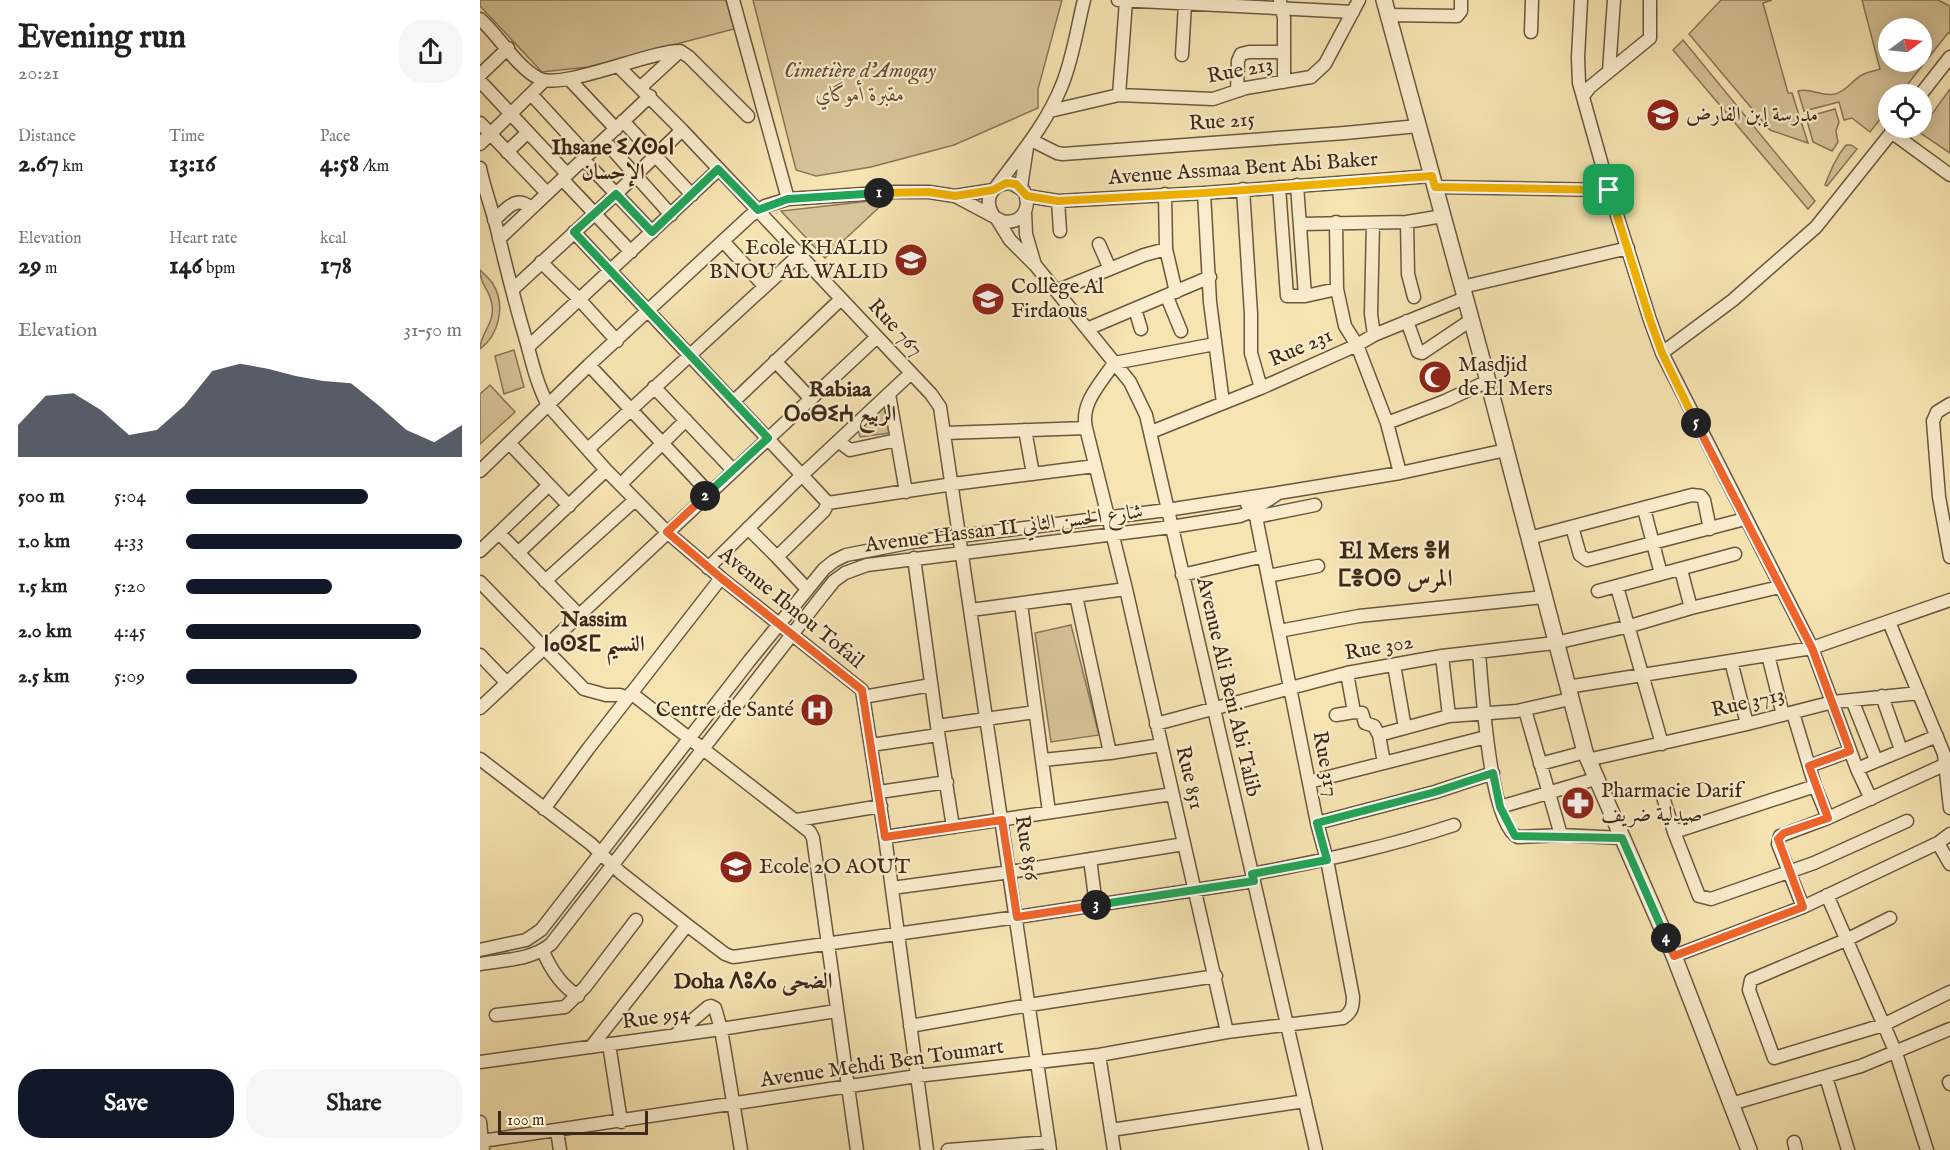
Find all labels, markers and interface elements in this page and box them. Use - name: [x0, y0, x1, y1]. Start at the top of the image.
- text: Evening run: [18, 17, 186, 59]
- north arrow: [1878, 18, 1932, 72]
- map controls: [1878, 18, 1932, 138]
- button: share: [399, 20, 462, 83]
- street label: Rue 213: [1205, 51, 1275, 91]
- park label: Cimetière d'Amogay مقبرة أموگاي: [784, 58, 936, 110]
- text: 20:21: [18, 61, 59, 86]
- button: locate: [1878, 84, 1932, 138]
- school or university icon: مدرسة إبن الفارض: [1645, 97, 1681, 133]
- place label: مدرسة إبن الفارض: [1686, 102, 1818, 129]
- street label: Rue 215: [1188, 106, 1256, 138]
- text: Distance: [18, 127, 76, 147]
- text: Time: [169, 127, 205, 147]
- text: Pace: [320, 127, 350, 147]
- district label: Ihsane ⵉⵃⵙⴰⵏ الإحسان: [552, 134, 674, 187]
- street label: Avenue Assmaa Bent Abi Baker: [1106, 146, 1379, 192]
- text: 2.67: [18, 147, 59, 180]
- text: 13:16: [169, 147, 216, 180]
- text: 4:58: [320, 147, 359, 180]
- text: km: [59, 157, 83, 177]
- text: /km: [359, 157, 389, 177]
- pin: [1583, 164, 1634, 215]
- icon: arrive: [1592, 173, 1625, 206]
- pin: 1: [864, 178, 894, 208]
- text: 1: [876, 183, 882, 203]
- text: Elevation: [18, 229, 81, 249]
- text: Heart rate: [169, 229, 237, 249]
- text: kcal: [320, 229, 347, 249]
- place label: Ecole KHALID BNOU AL WALID: [709, 235, 888, 286]
- school or university icon: Ecole KHALID BNOU AL WALID: [893, 242, 929, 278]
- text: 29: [18, 249, 42, 282]
- text: 146: [169, 249, 202, 282]
- text: 178: [320, 249, 352, 282]
- text: m: [42, 259, 57, 279]
- text: bpm: [202, 259, 235, 279]
- place label: Collège Al Firdaous: [1011, 274, 1104, 325]
- school or university icon: Collège Al Firdaous: [970, 281, 1006, 317]
- street label: Rue 767: [861, 293, 929, 363]
- text: Elevation: [18, 318, 97, 343]
- text: 31–50 m: [404, 318, 462, 343]
- street label: Rue 231: [1265, 322, 1337, 374]
- place label: Masdjid de El Mers: [1458, 352, 1553, 403]
- mosque icon: Masdjid de El Mers: [1417, 359, 1453, 395]
- district label: Rabiaa ⵔⴰⴱⵉⵄ الربيع: [784, 376, 896, 434]
- pin: 5: [1681, 408, 1711, 438]
- text: 5: [1693, 413, 1699, 433]
- pin: 2: [690, 481, 720, 511]
- text: 500 m: [18, 484, 65, 509]
- text: 5:04: [114, 484, 146, 509]
- text: 2: [701, 486, 709, 506]
- street label: Avenue Hassan II شارع الحسن الثاني: [862, 499, 1145, 563]
- text: 1.0 km: [18, 529, 70, 554]
- text: 4:33: [114, 529, 144, 554]
- district label: El Mers ⴻⵍ ⵎⴻⵔⵙ المرس: [1337, 536, 1453, 595]
- street label: Avenue Ibnou Tofail: [712, 540, 869, 675]
- text: 1.5 km: [18, 574, 68, 599]
- text: 5:20: [114, 574, 146, 599]
- street label: Avenue Ali Beni Abi Talib: [1189, 574, 1266, 799]
- district label: Nassim ⵏⴰⵙⵉⵎ النسيم: [543, 606, 645, 666]
- text: 2.0 km: [18, 619, 72, 644]
- text: 4:45: [114, 619, 146, 644]
- street label: Rue 302: [1343, 629, 1415, 667]
- text: 2.5 km: [18, 664, 69, 689]
- text: 5:09: [114, 664, 145, 689]
- street label: Rue 3713: [1709, 681, 1787, 725]
- hospital icon: Centre de Santé: [799, 692, 835, 728]
- place label: Centre de Santé: [656, 697, 794, 724]
- street label: Rue 317: [1305, 729, 1345, 799]
- street label: Rue 851: [1169, 743, 1209, 813]
- place label: Pharmacie Darif صيدلية ضريف: [1601, 778, 1745, 829]
- pharmacy icon: Pharmacie Darif صيدلية ضريف: [1560, 785, 1596, 821]
- street label: Rue 856: [1008, 813, 1045, 884]
- school or university icon: Ecole 2O AOUT: [718, 849, 754, 885]
- place label: Ecole 2O AOUT: [759, 854, 911, 881]
- pin: 3: [1081, 890, 1111, 920]
- text: 3: [1093, 895, 1099, 915]
- pin: 4: [1651, 923, 1681, 953]
- text: 4: [1662, 928, 1670, 948]
- district label: Doha ⴷⵓⵃⴰ الضحى: [673, 968, 833, 996]
- street label: Rue 954: [620, 1000, 692, 1036]
- street label: Avenue Mehdi Ben Toumart: [758, 1034, 1005, 1095]
- button: Save: [18, 1069, 234, 1138]
- button: Share: [246, 1069, 462, 1138]
- scale bar: [498, 1108, 648, 1136]
- text: 100 m: [507, 1111, 544, 1131]

